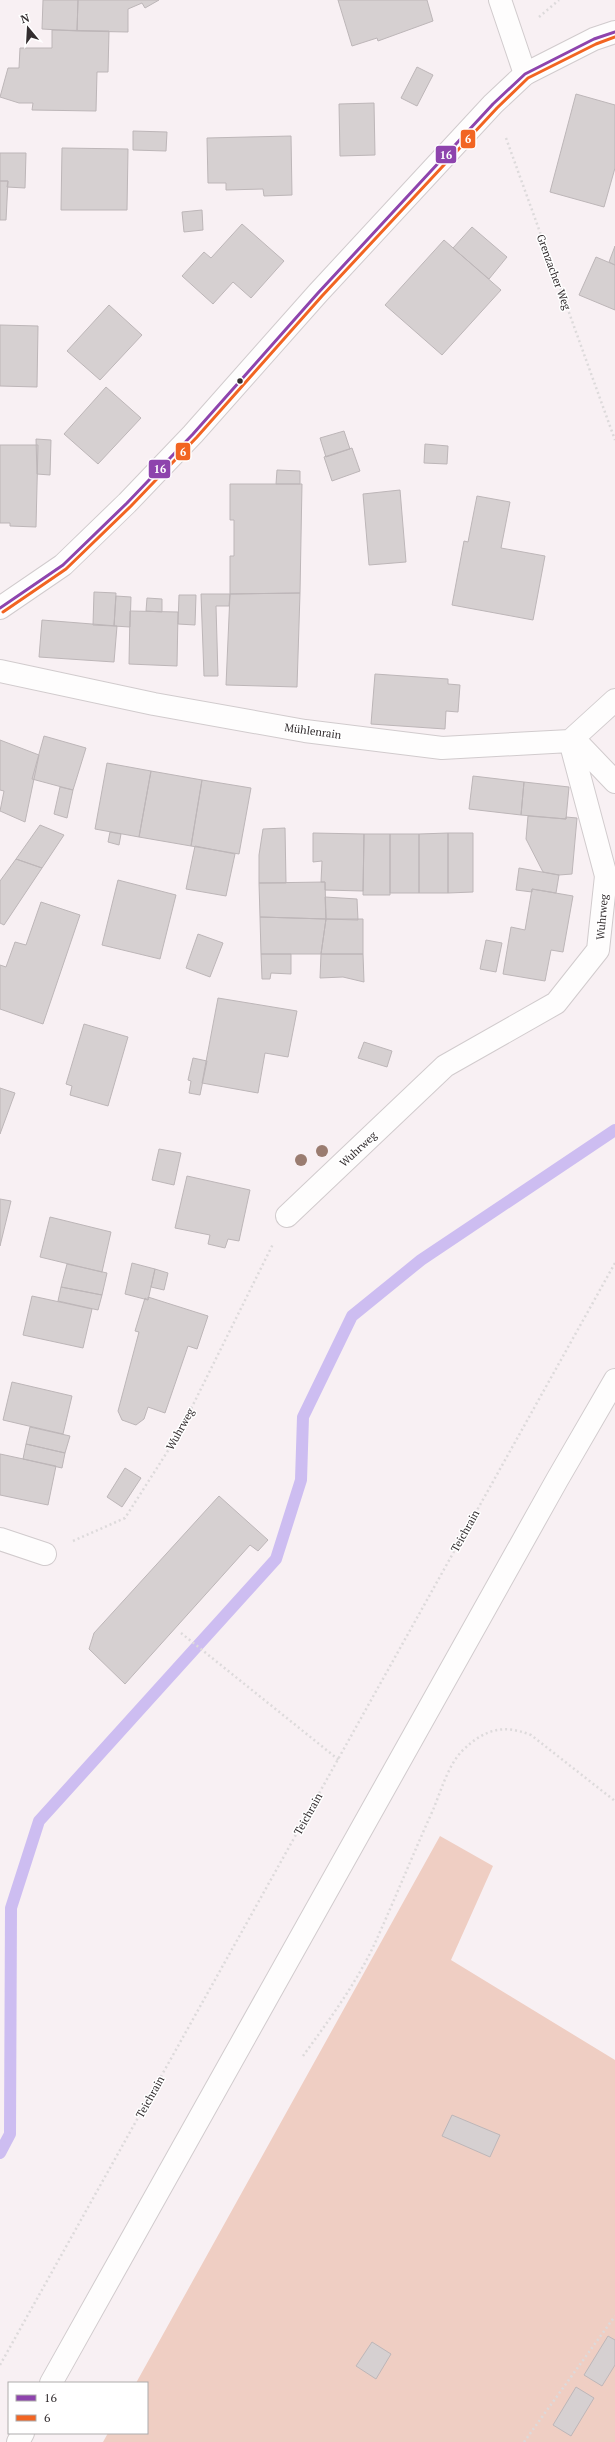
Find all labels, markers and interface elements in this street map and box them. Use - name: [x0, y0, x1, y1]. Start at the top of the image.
- north arrow: [8, 8, 48, 48]
- text: N: [19, 10, 32, 26]
- line badge: 6: [460, 129, 476, 149]
- text: 6: [465, 132, 471, 146]
- line badge: 16: [435, 145, 457, 164]
- text: 16: [440, 148, 452, 162]
- street label: Grenzacher Weg: [534, 232, 574, 312]
- unlabelled marker: [235, 376, 245, 386]
- line badge: 6: [175, 442, 191, 461]
- text: 6: [180, 445, 186, 459]
- line badge: 16: [148, 459, 171, 479]
- text: 16: [154, 462, 166, 476]
- street label: Mühlenrain: [284, 720, 343, 742]
- street label: Wuhrweg: [593, 893, 611, 940]
- street label: Wuhrweg: [336, 1128, 380, 1170]
- street label: Wuhrweg: [163, 1405, 197, 1452]
- street label: Teichrain: [448, 1507, 483, 1555]
- street label: Teichrain: [291, 1790, 326, 1838]
- street label: Teichrain: [133, 2073, 168, 2121]
- legend: [8, 2382, 148, 2434]
- text: 16: [44, 2390, 57, 2405]
- text: 6: [44, 2410, 51, 2425]

